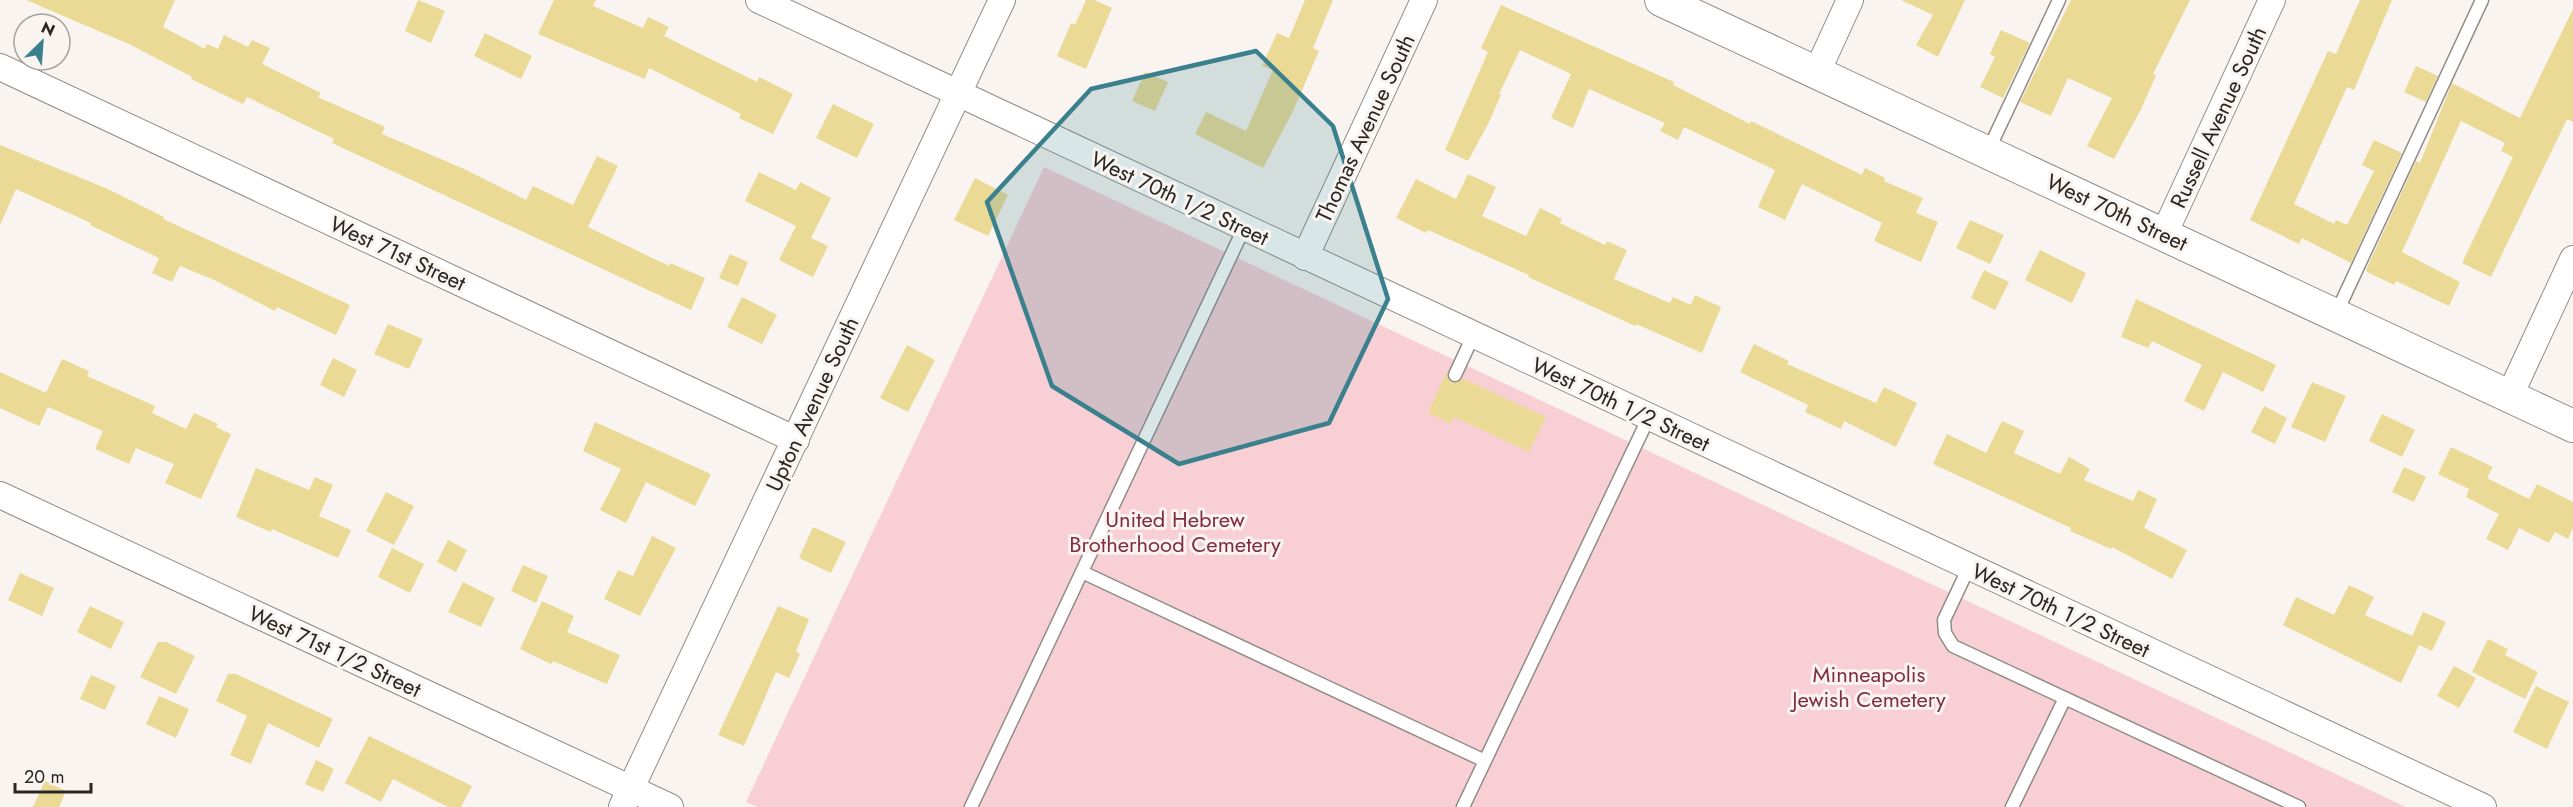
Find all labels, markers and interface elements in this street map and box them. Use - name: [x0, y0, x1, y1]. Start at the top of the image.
- north arrow: [12, 12, 72, 72]
- text: N: [38, 16, 59, 42]
- street label: Russell Avenue South: [2162, 21, 2274, 213]
- street label: Thomas Avenue South: [1307, 29, 1423, 227]
- street label: West 70th 1/2 Street: [1086, 143, 1275, 254]
- street label: West 70th Street: [2041, 165, 2194, 259]
- street label: West 71st Street: [325, 207, 472, 299]
- street label: Upton Avenue South: [757, 311, 867, 497]
- street label: West 70th 1/2 Street: [1527, 349, 1716, 460]
- park label: United Hebrew Brotherhood Cemetery: [1069, 503, 1281, 560]
- street label: West 70th 1/2 Street: [1967, 555, 2156, 666]
- street label: West 71st 1/2 Street: [243, 597, 427, 705]
- park label: Minneapolis Jewish Cemetery: [1789, 658, 1946, 715]
- scale bar: [15, 756, 92, 794]
- text: 20 m: [24, 764, 64, 790]

